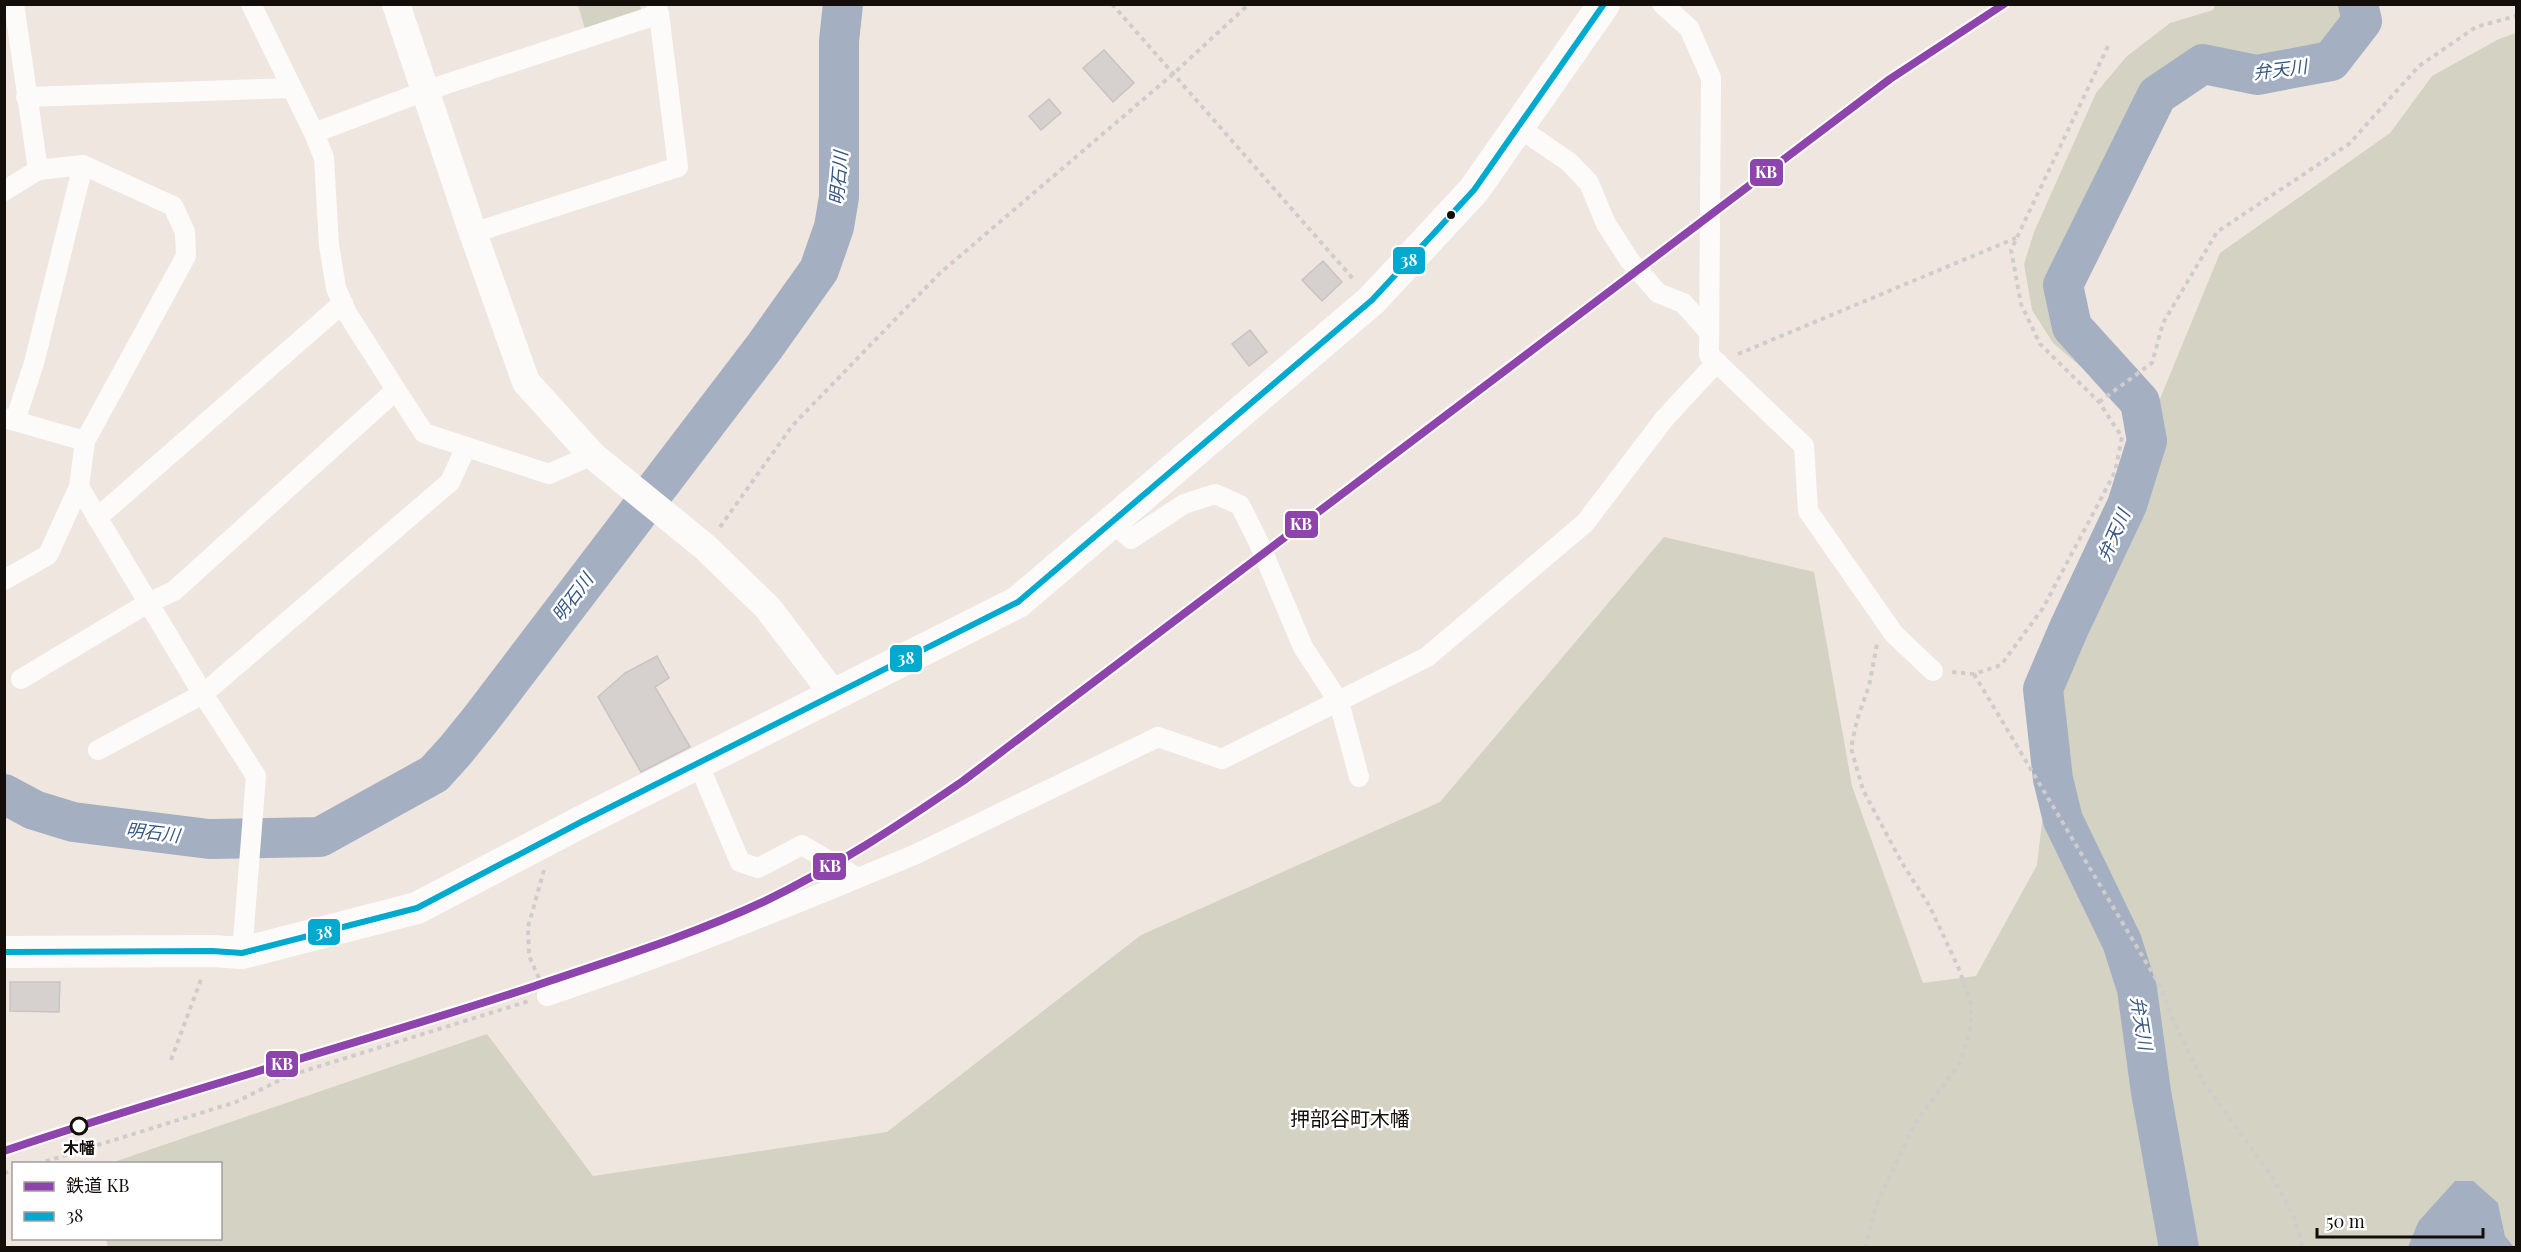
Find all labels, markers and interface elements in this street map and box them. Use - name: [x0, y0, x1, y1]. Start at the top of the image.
- water label: 弁天川: [2252, 54, 2310, 84]
- water label: 明石川: [824, 148, 852, 206]
- line badge: KB: [1749, 158, 1784, 187]
- text: KB: [1755, 161, 1777, 182]
- unlabelled marker: [1445, 209, 1457, 221]
- line badge: 38: [1392, 246, 1426, 275]
- text: 38: [1401, 249, 1417, 270]
- water label: 弁天川: [2091, 504, 2136, 565]
- line badge: KB: [1284, 510, 1319, 539]
- text: KB: [1290, 513, 1312, 534]
- water label: 明石川: [546, 567, 599, 626]
- line badge: 38: [889, 644, 923, 673]
- text: 38: [898, 647, 914, 668]
- water label: 明石川: [125, 817, 183, 847]
- line badge: KB: [812, 852, 847, 881]
- text: KB: [819, 855, 841, 876]
- line badge: 38: [307, 918, 341, 946]
- text: 38: [316, 921, 332, 942]
- water label: 弁天川: [2126, 994, 2158, 1054]
- line badge: KB: [265, 1050, 299, 1078]
- text: KB: [271, 1053, 293, 1074]
- district label: 押部谷町木幡: [1290, 1104, 1410, 1131]
- marker: 木幡: [70, 1117, 88, 1135]
- place label: 木幡: [63, 1137, 95, 1158]
- legend: [12, 1162, 222, 1240]
- text: 鉄道 KB: [66, 1173, 130, 1197]
- scale bar: [2317, 1201, 2484, 1239]
- text: 38: [66, 1203, 83, 1227]
- text: 50 m: [2326, 1209, 2365, 1233]

